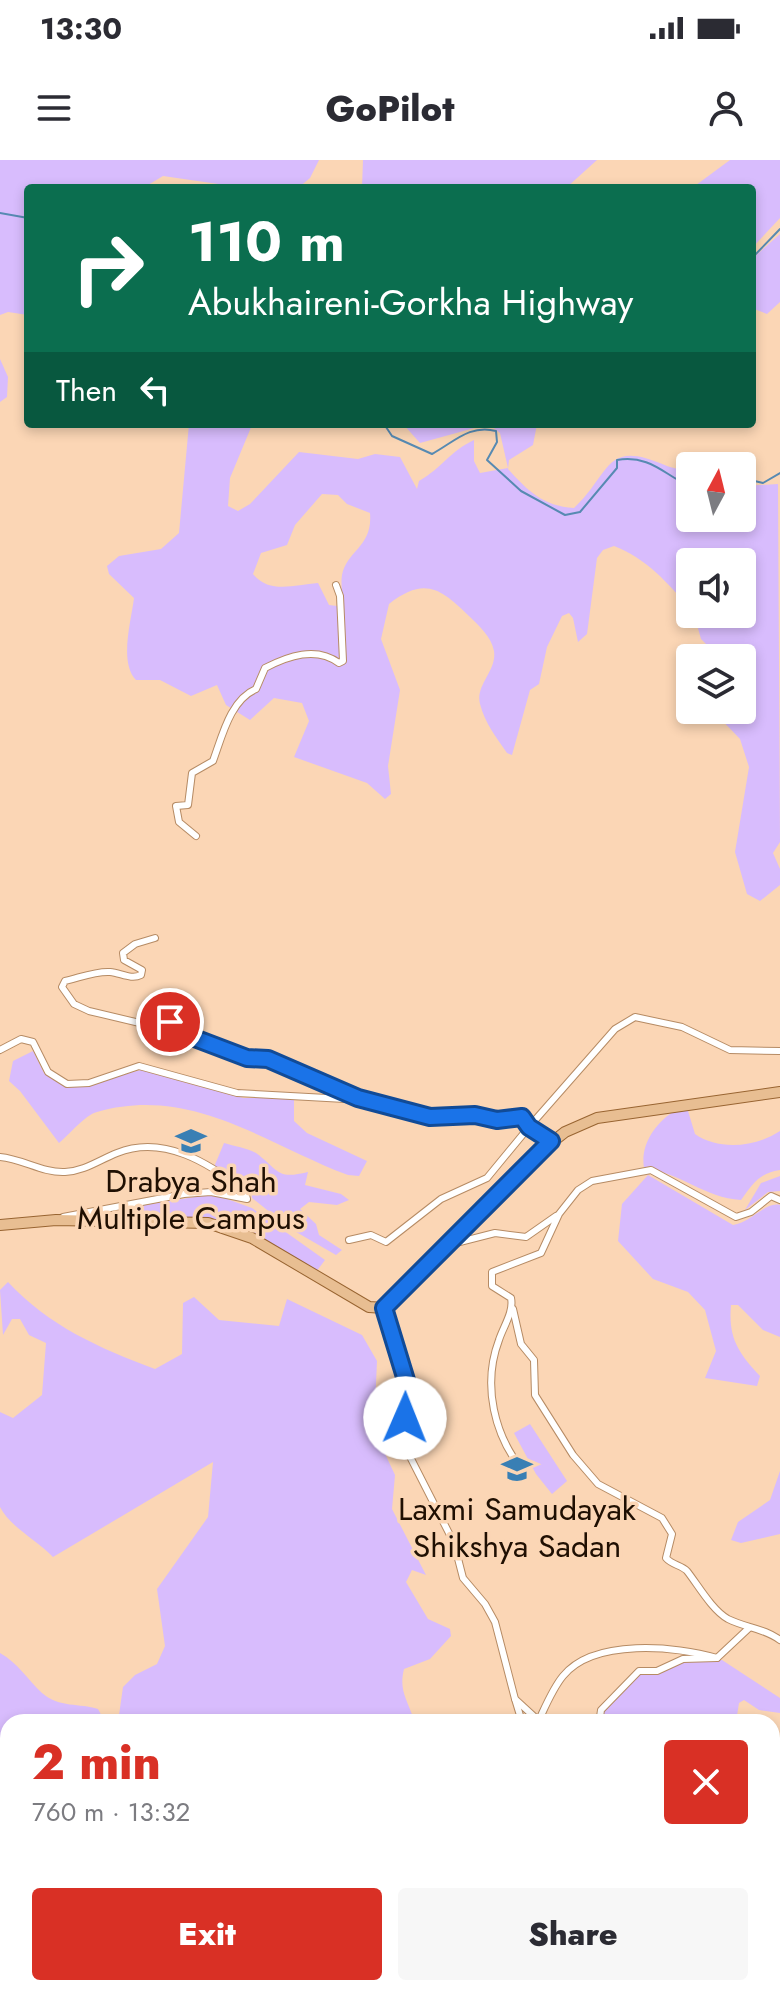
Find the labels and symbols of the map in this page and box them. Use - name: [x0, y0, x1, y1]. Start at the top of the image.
- north arrow: [676, 452, 756, 532]
- pin: [136, 988, 204, 1056]
- school or university icon: Drabya Shah Multiple Campus: [174, 1124, 208, 1158]
- place label: Drabya Shah Multiple Campus: [77, 1158, 305, 1241]
- position arrow: [363, 1376, 447, 1460]
- school or university icon: Laxmi Samudayak Shikshya Sadan: [500, 1452, 534, 1486]
- place label: Laxmi Samudayak Shikshya Sadan: [398, 1486, 637, 1569]

